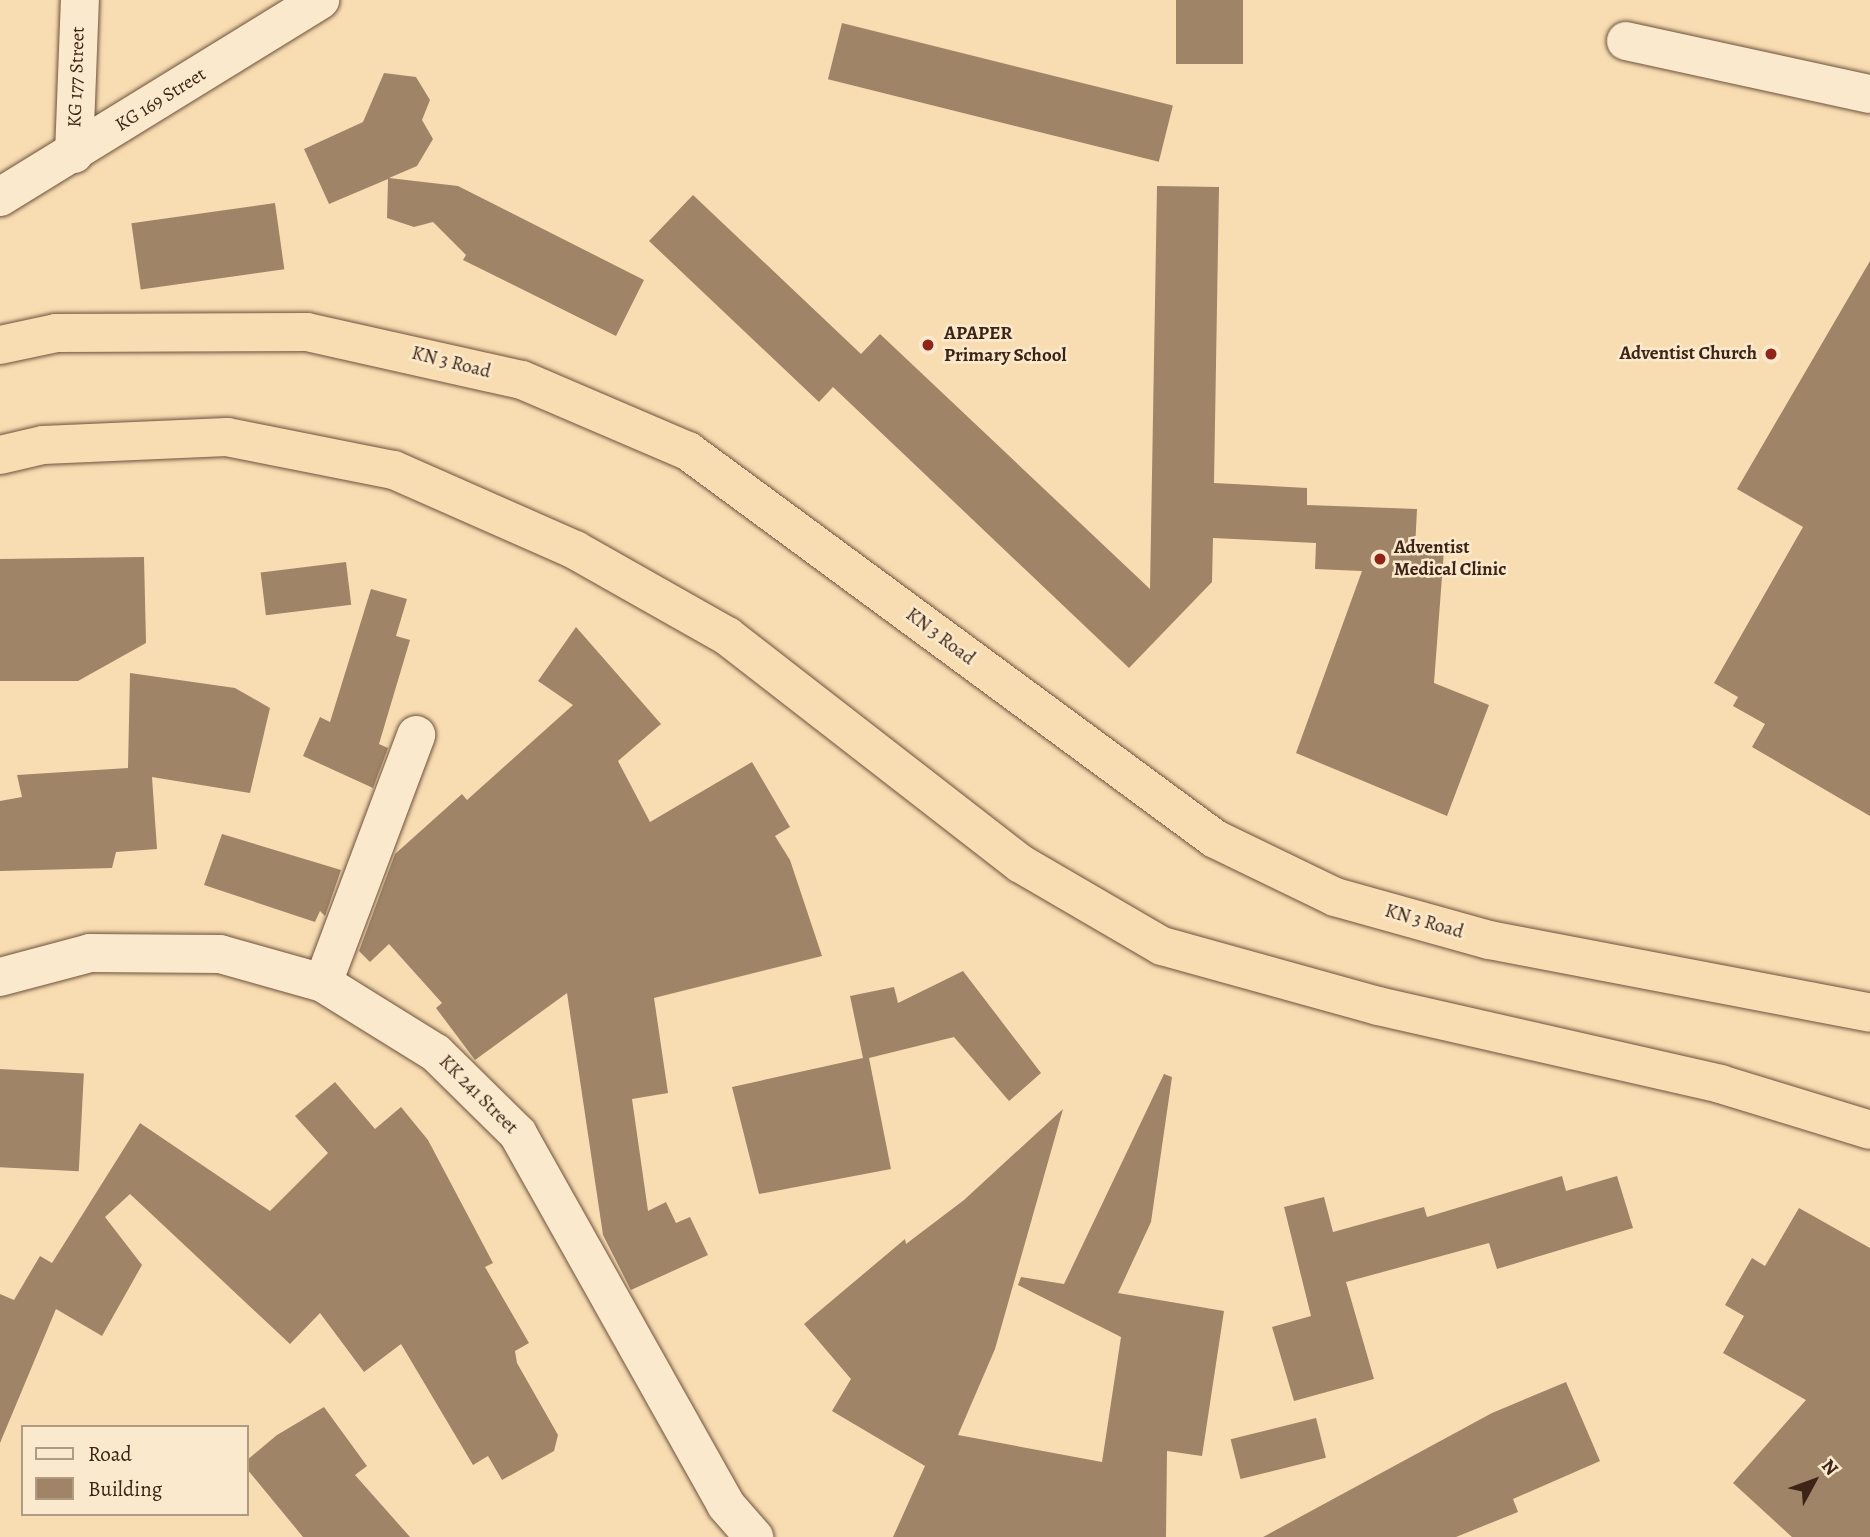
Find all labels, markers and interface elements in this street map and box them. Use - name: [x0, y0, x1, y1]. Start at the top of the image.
- street label: KG 177 Street: [64, 26, 90, 128]
- street label: KG 169 Street: [112, 63, 210, 137]
- place label: APAPER Primary School: [944, 323, 1067, 367]
- marker: APAPER Primary School: [918, 335, 938, 355]
- street label: KN 3 Road: [409, 342, 493, 384]
- place label: Adventist Church: [1619, 343, 1757, 365]
- marker: Adventist Church: [1763, 346, 1779, 362]
- place label: Adventist Medical Clinic: [1394, 537, 1506, 581]
- marker: Adventist Medical Clinic: [1372, 551, 1388, 567]
- street label: KN 3 Road: [901, 604, 979, 670]
- street label: KN 3 Road: [1382, 900, 1466, 944]
- street label: KK 241 Street: [434, 1051, 522, 1139]
- legend: [21, 1425, 248, 1516]
- text: Road: [88, 1440, 132, 1468]
- north arrow: [1779, 1446, 1849, 1516]
- text: N: [1815, 1453, 1844, 1481]
- text: Building: [88, 1475, 162, 1503]

